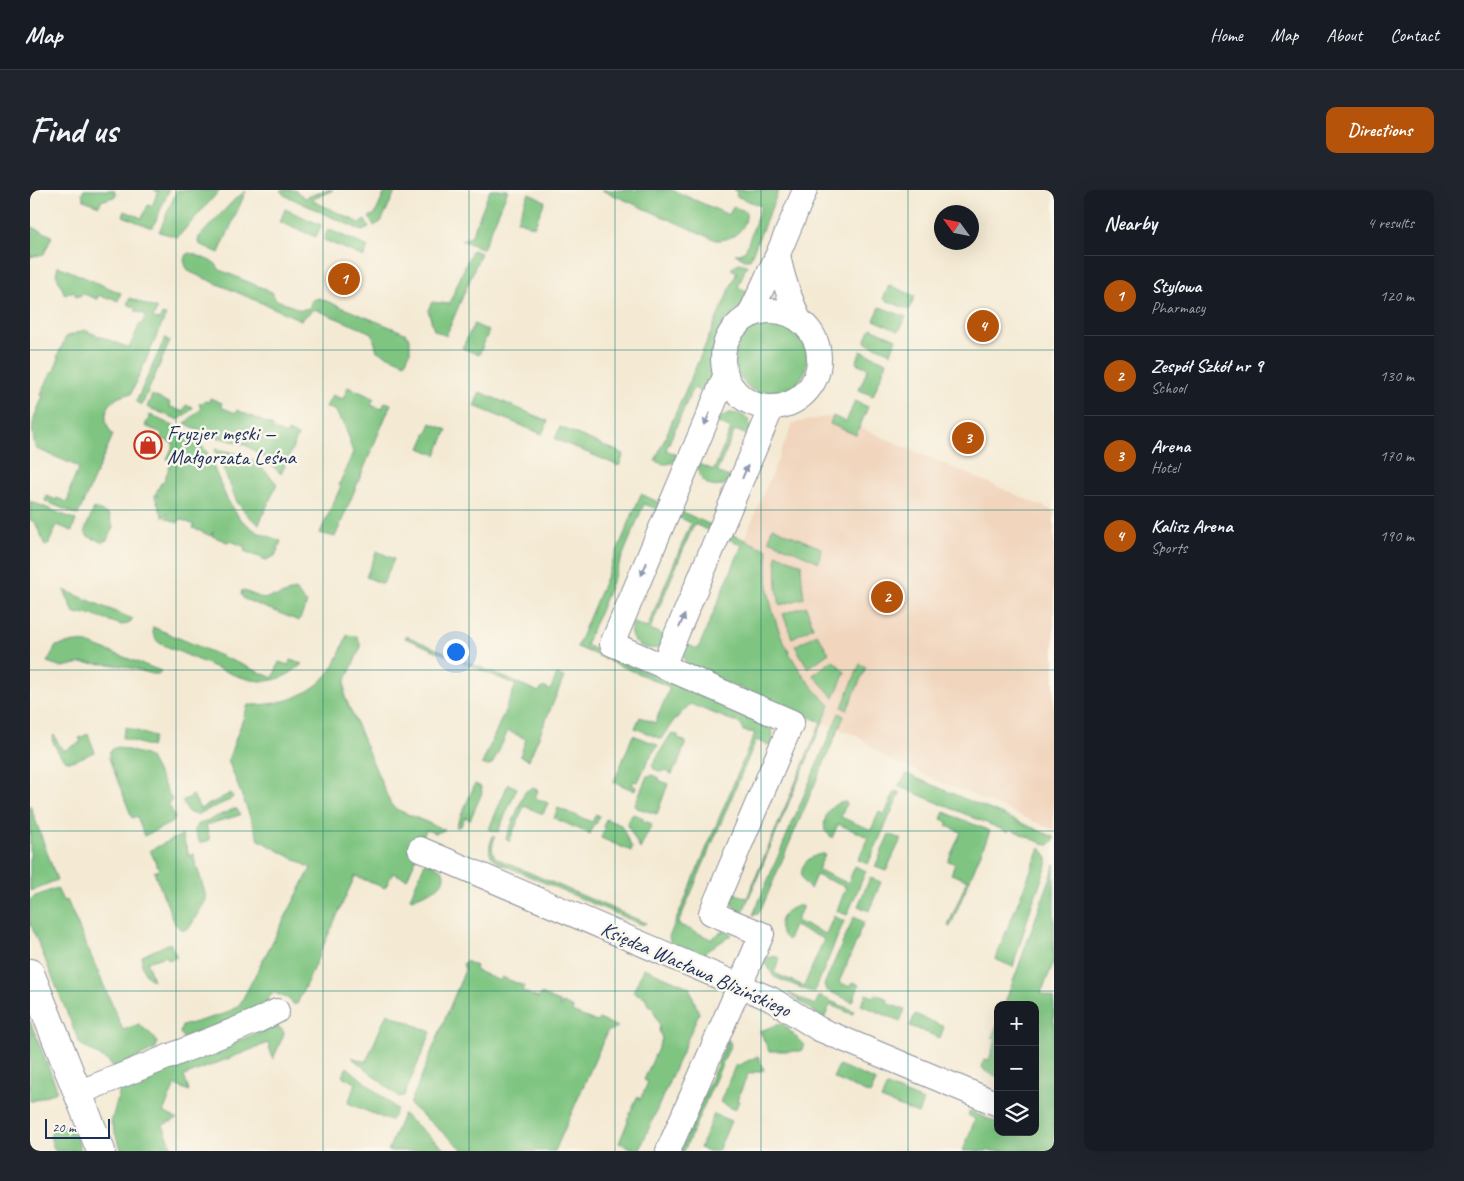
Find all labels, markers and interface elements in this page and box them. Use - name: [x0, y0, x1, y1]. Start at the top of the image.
- text: Map: [25, 20, 62, 50]
- text: Home: [1210, 24, 1243, 46]
- text: Map: [1271, 24, 1298, 46]
- text: About: [1326, 24, 1362, 46]
- text: Contact: [1390, 24, 1439, 46]
- button: Directions: [1326, 107, 1434, 153]
- text: Find us: [30, 108, 117, 153]
- north arrow: [934, 205, 979, 250]
- text: Nearby: [1104, 210, 1157, 236]
- text: 4 results: [1367, 213, 1414, 233]
- pin: 1: [328, 260, 360, 298]
- text: Stylowa: [1151, 274, 1201, 298]
- text: 1: [1116, 286, 1124, 306]
- text: 120 m: [1380, 286, 1414, 306]
- text: Pharmacy: [1151, 298, 1205, 318]
- pin: 4: [967, 307, 999, 345]
- text: Zespół Szkół nr 9: [1151, 354, 1263, 378]
- text: 2: [1116, 366, 1124, 386]
- text: 130 m: [1380, 366, 1414, 386]
- text: School: [1151, 378, 1185, 398]
- one-way arrow: [702, 412, 710, 426]
- pin: 3: [952, 419, 984, 457]
- place label: Fryzjer męski — Małgorzata Leśna: [167, 420, 298, 470]
- shop icon: Fryzjer męski — Małgorzata Leśna: [133, 430, 163, 460]
- text: Arena: [1151, 434, 1190, 458]
- text: 3: [1116, 446, 1124, 466]
- text: 170 m: [1380, 446, 1414, 466]
- text: Hotel: [1151, 458, 1179, 478]
- one-way arrow: [741, 464, 749, 479]
- text: Kalisz Arena: [1151, 514, 1233, 538]
- text: 4: [1116, 526, 1124, 546]
- text: 190 m: [1380, 526, 1414, 546]
- text: Sports: [1151, 538, 1187, 558]
- one-way arrow: [639, 561, 647, 576]
- pin: 2: [871, 578, 903, 616]
- one-way arrow: [678, 614, 686, 628]
- your location: [443, 639, 469, 665]
- street label: Księdza Wacława Blizińskiego: [597, 915, 796, 1023]
- map controls: [994, 1001, 1039, 1136]
- button: +: [994, 1001, 1039, 1046]
- button: −: [994, 1046, 1039, 1091]
- button: layers: [994, 1091, 1039, 1136]
- scale bar: [45, 1116, 110, 1139]
- text: 20 m: [52, 1119, 76, 1136]

